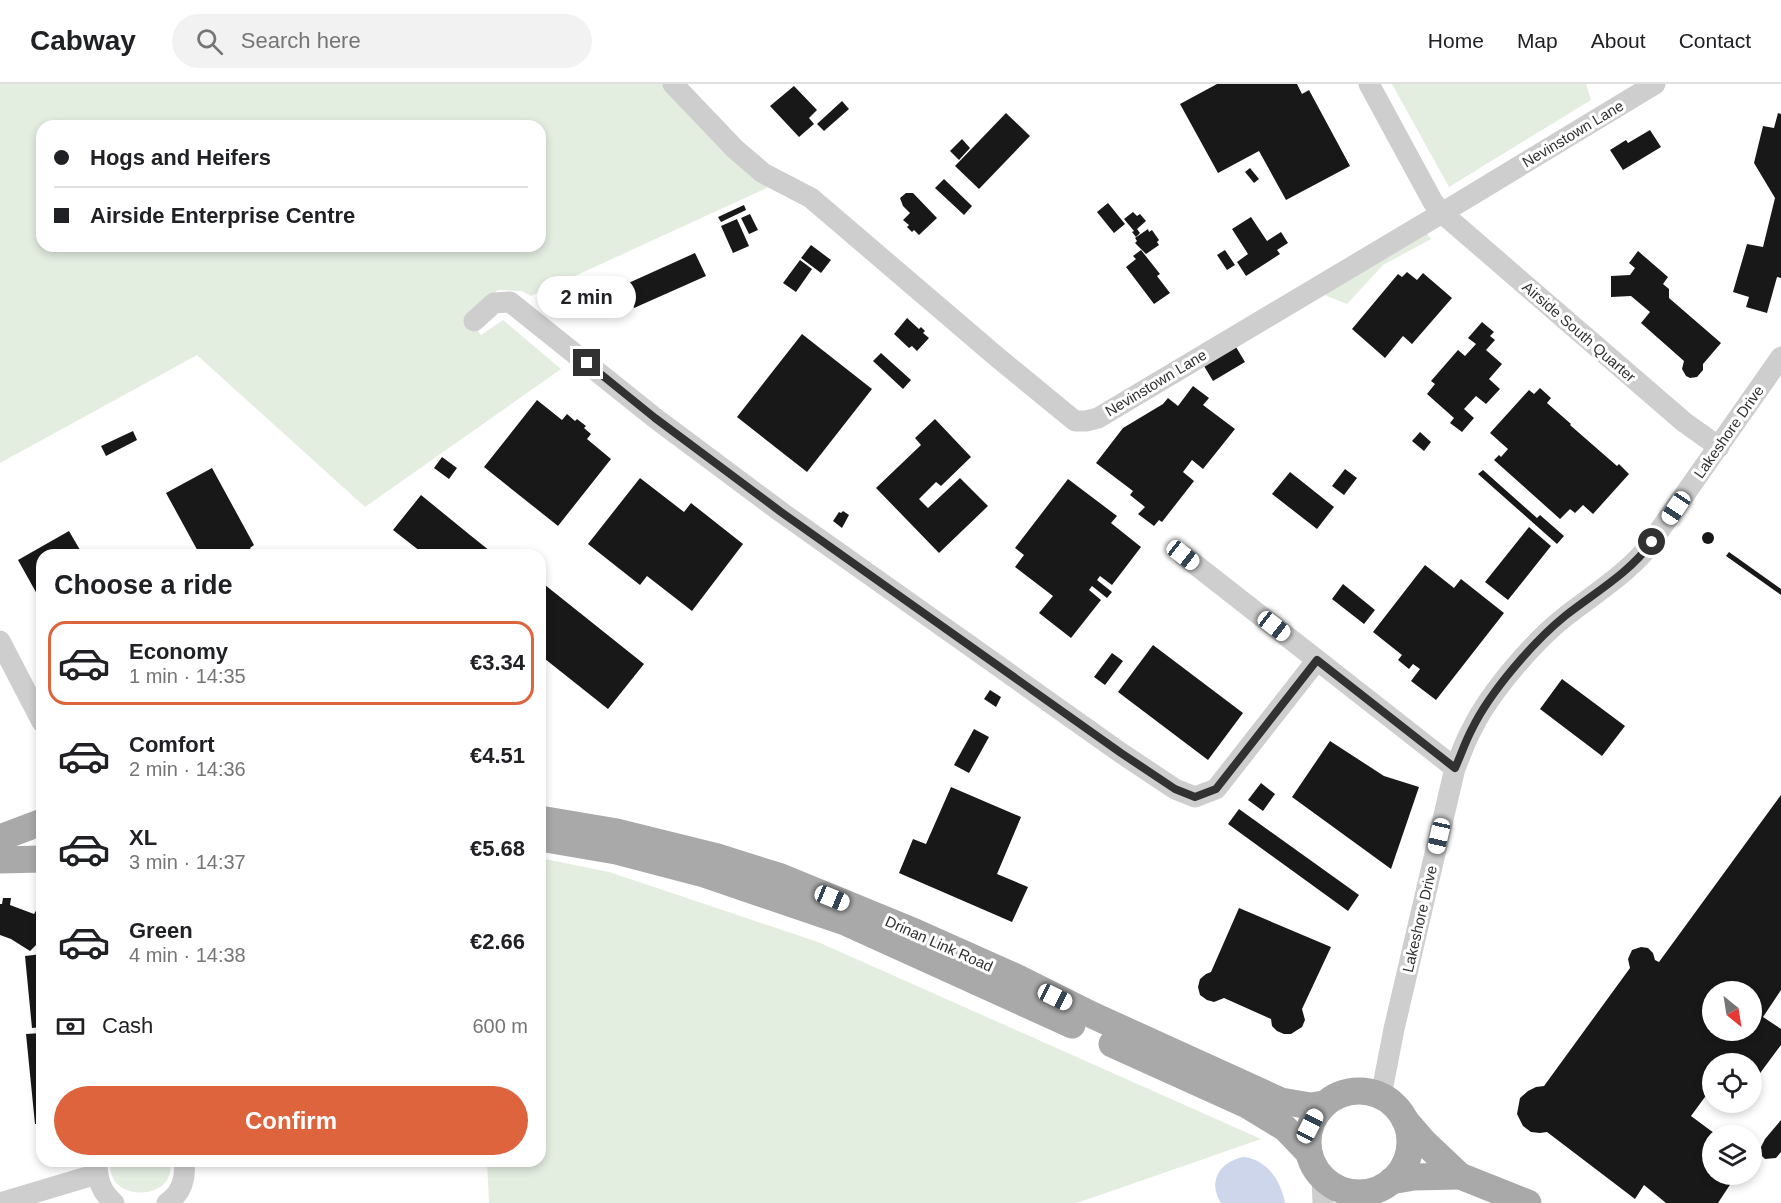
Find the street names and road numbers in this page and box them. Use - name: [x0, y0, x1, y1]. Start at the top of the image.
- street label: Nevinstown Lane: [1519, 97, 1626, 170]
- street label: Airside South Quarter: [1519, 278, 1639, 385]
- street label: Nevinstown Lane: [1102, 346, 1209, 419]
- street label: Lakeshore Drive: [1690, 382, 1767, 481]
- street label: Lakeshore Drive: [1399, 864, 1440, 974]
- street label: Drinan Link Road: [883, 912, 996, 975]

